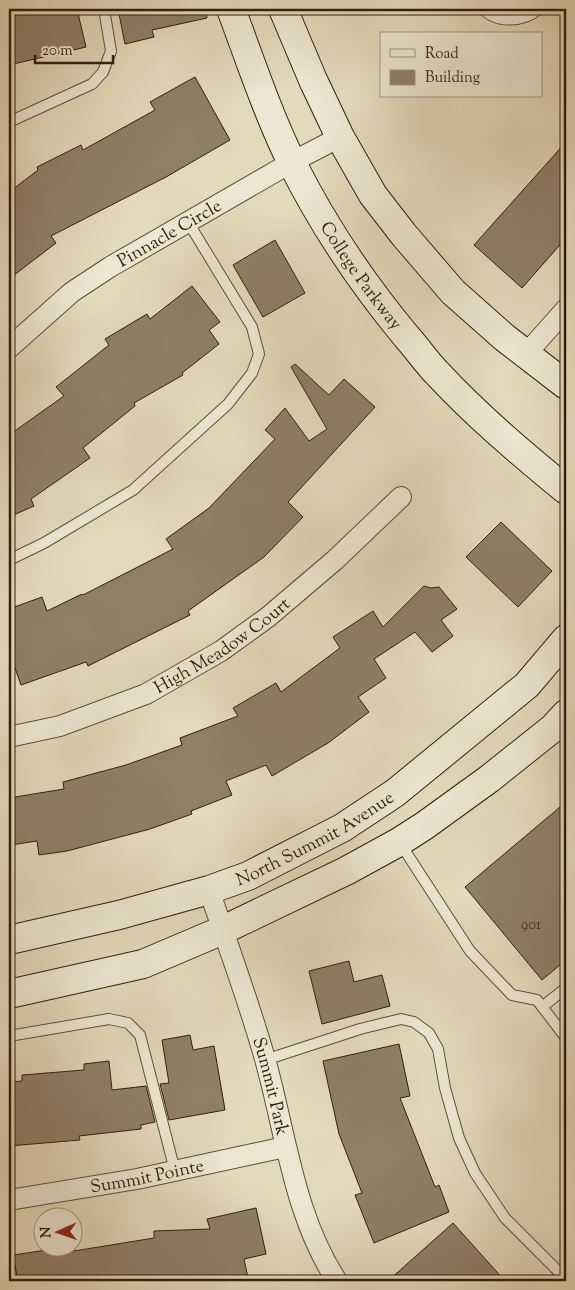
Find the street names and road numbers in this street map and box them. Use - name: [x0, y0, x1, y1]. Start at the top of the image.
- street label: Pinnacle Circle: [113, 194, 227, 275]
- street label: College Parkway: [312, 217, 407, 337]
- street label: High Meadow Court: [150, 592, 297, 702]
- street label: North Summit Avenue: [233, 786, 400, 894]
- street label: Summit Park: [244, 1035, 294, 1138]
- street label: Summit Pointe: [88, 1154, 207, 1201]

